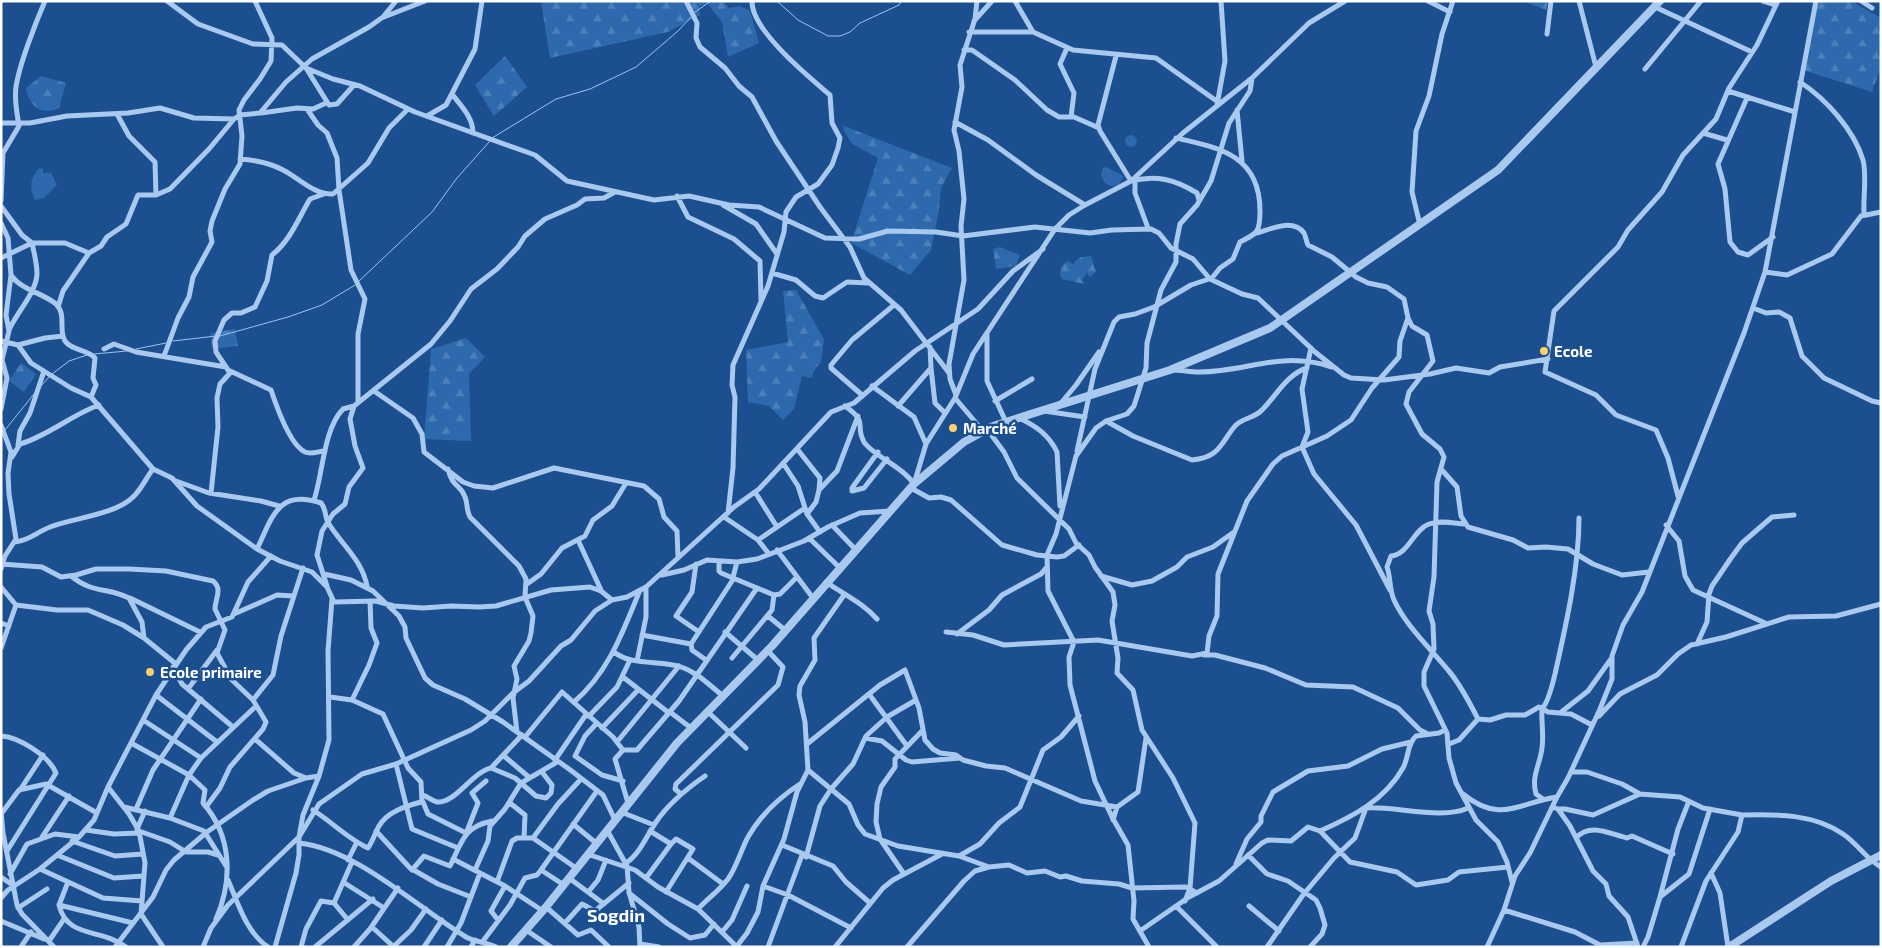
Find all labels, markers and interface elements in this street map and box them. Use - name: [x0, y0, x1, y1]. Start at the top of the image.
- place label: Ecole: [1554, 342, 1592, 360]
- marker: Ecole: [1538, 345, 1550, 357]
- place label: Marché: [963, 419, 1017, 437]
- marker: Marché: [947, 422, 959, 434]
- place label: Ecole primaire: [160, 663, 262, 681]
- marker: Ecole primaire: [144, 666, 156, 678]
- district label: Sogdin: [587, 904, 645, 926]

